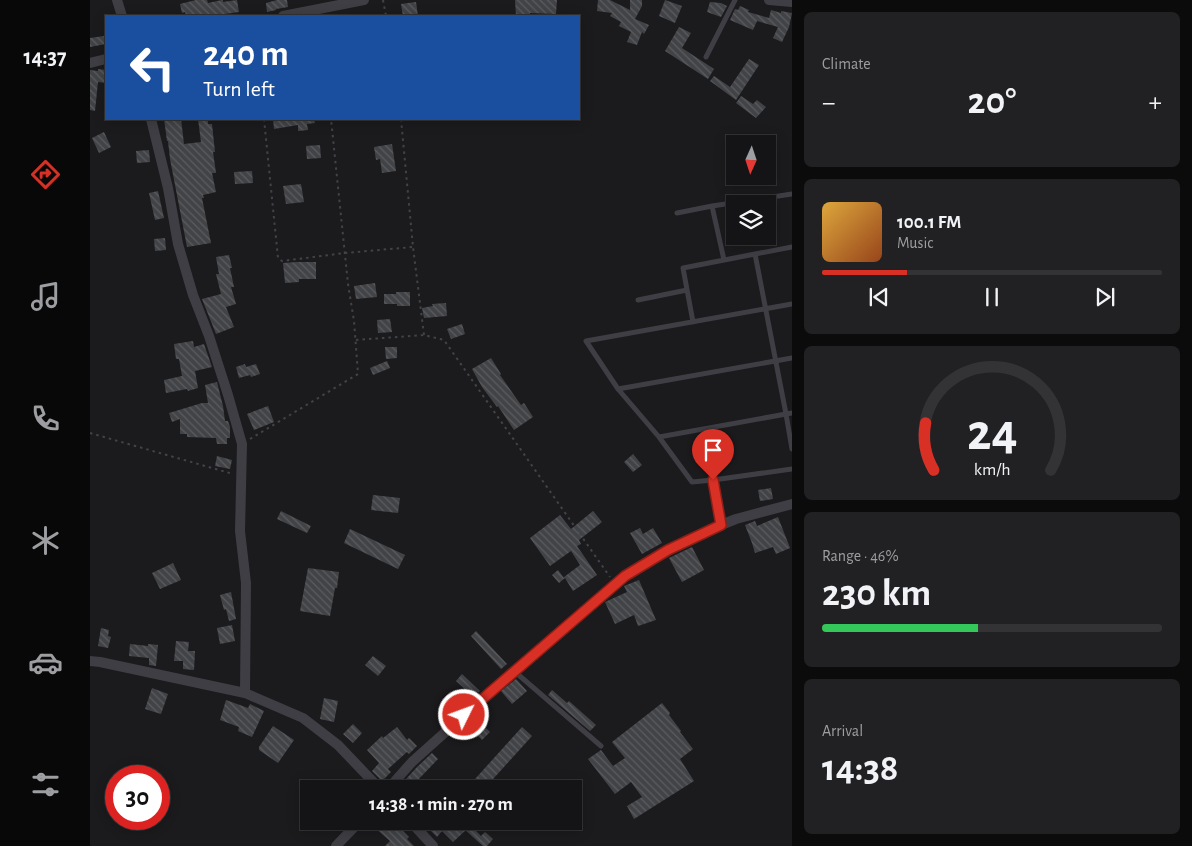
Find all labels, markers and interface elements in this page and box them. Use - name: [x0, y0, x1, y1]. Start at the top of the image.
- icon: left: [120, 35, 185, 100]
- text: 240 m: [203, 37, 289, 72]
- text: 14:37: [23, 46, 67, 68]
- text: Climate: [822, 56, 871, 72]
- text: Turn left: [203, 78, 275, 100]
- text: 20°: [968, 83, 1016, 121]
- text: −: [822, 89, 835, 117]
- text: +: [1149, 89, 1162, 117]
- north arrow: [726, 135, 776, 185]
- map controls: [726, 135, 776, 245]
- icon: directions: [28, 157, 63, 192]
- button: layers: [726, 195, 776, 245]
- text: 100.1 FM: [897, 213, 961, 232]
- text: Music: [897, 235, 933, 251]
- icon: music: [28, 279, 63, 314]
- icon: previous: [865, 283, 893, 311]
- icon: pause: [978, 283, 1006, 311]
- icon: next: [1091, 283, 1119, 311]
- icon: phone: [28, 401, 63, 436]
- text: 24: [967, 407, 1017, 459]
- pin: [692, 429, 734, 480]
- icon: arrive: [699, 436, 727, 464]
- text: km/h: [974, 461, 1010, 479]
- icon: climate: [28, 523, 63, 558]
- text: Range · 46%: [822, 548, 899, 564]
- text: 230 km: [822, 575, 931, 613]
- icon: car: [28, 645, 63, 680]
- position arrow: [437, 688, 489, 740]
- text: Arrival: [822, 723, 863, 739]
- text: 14:38: [822, 750, 899, 788]
- speed limit sign: 30: [105, 765, 170, 830]
- icon: filters: [28, 767, 63, 802]
- text: 14:38 · 1 min · 270 m: [369, 795, 513, 814]

